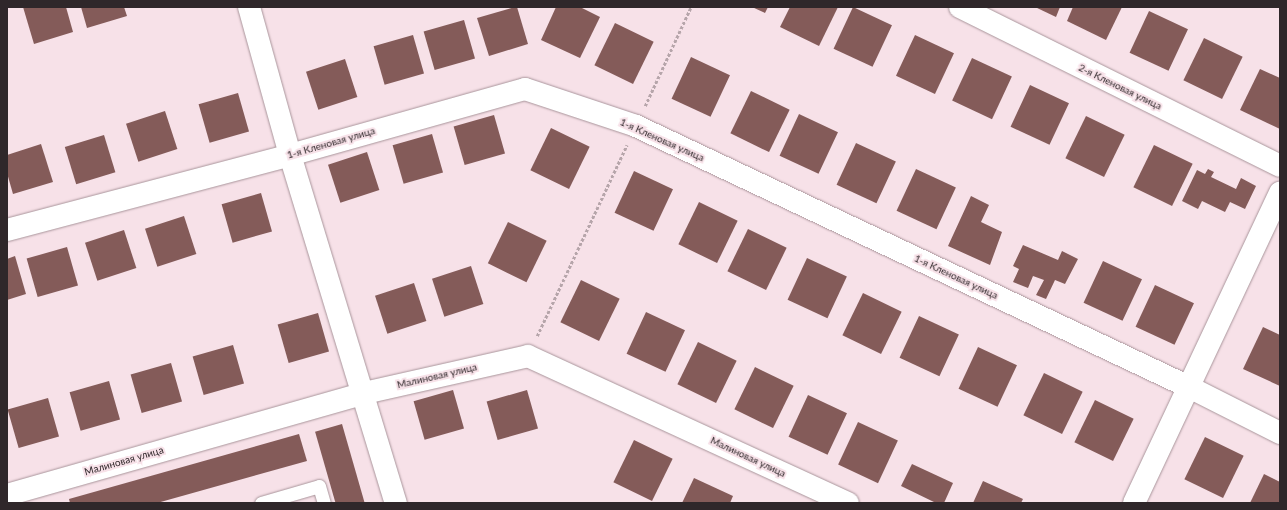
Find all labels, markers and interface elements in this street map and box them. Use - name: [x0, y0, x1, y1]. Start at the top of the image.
- street label: 2-я Кленовая улица: [1077, 62, 1163, 112]
- street label: 1-я Кленовая улица: [618, 116, 706, 164]
- street label: 1-я Кленовая улица: [286, 125, 376, 161]
- street label: 1-я Кленовая улица: [912, 252, 1000, 302]
- street label: Малиновая улица: [396, 361, 478, 391]
- street label: Малиновая улица: [708, 434, 788, 480]
- street label: Малиновая улица: [83, 444, 165, 478]

